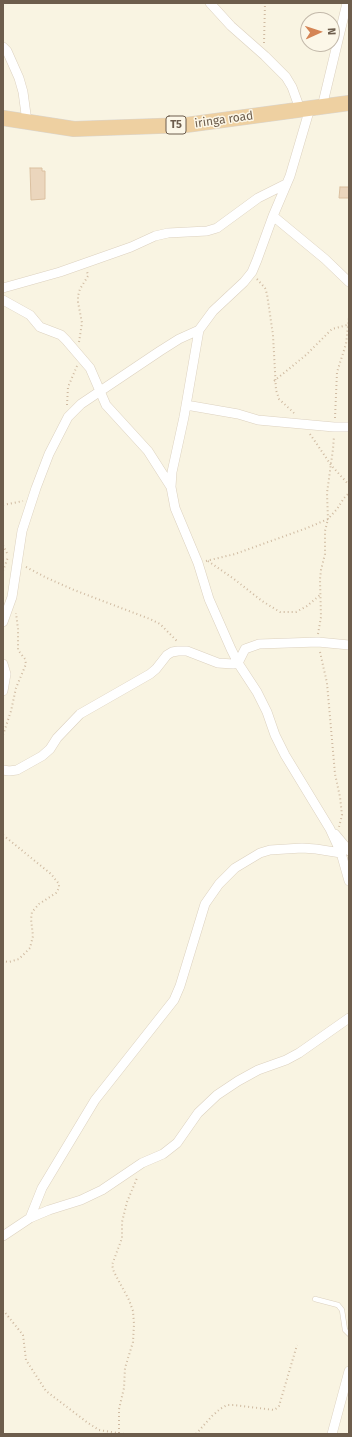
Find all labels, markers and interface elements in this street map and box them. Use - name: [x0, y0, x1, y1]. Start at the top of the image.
- north arrow: [300, 12, 340, 52]
- text: N: [325, 27, 338, 35]
- street label: iringa road: [194, 109, 254, 131]
- road number: T5: [166, 116, 186, 134]

